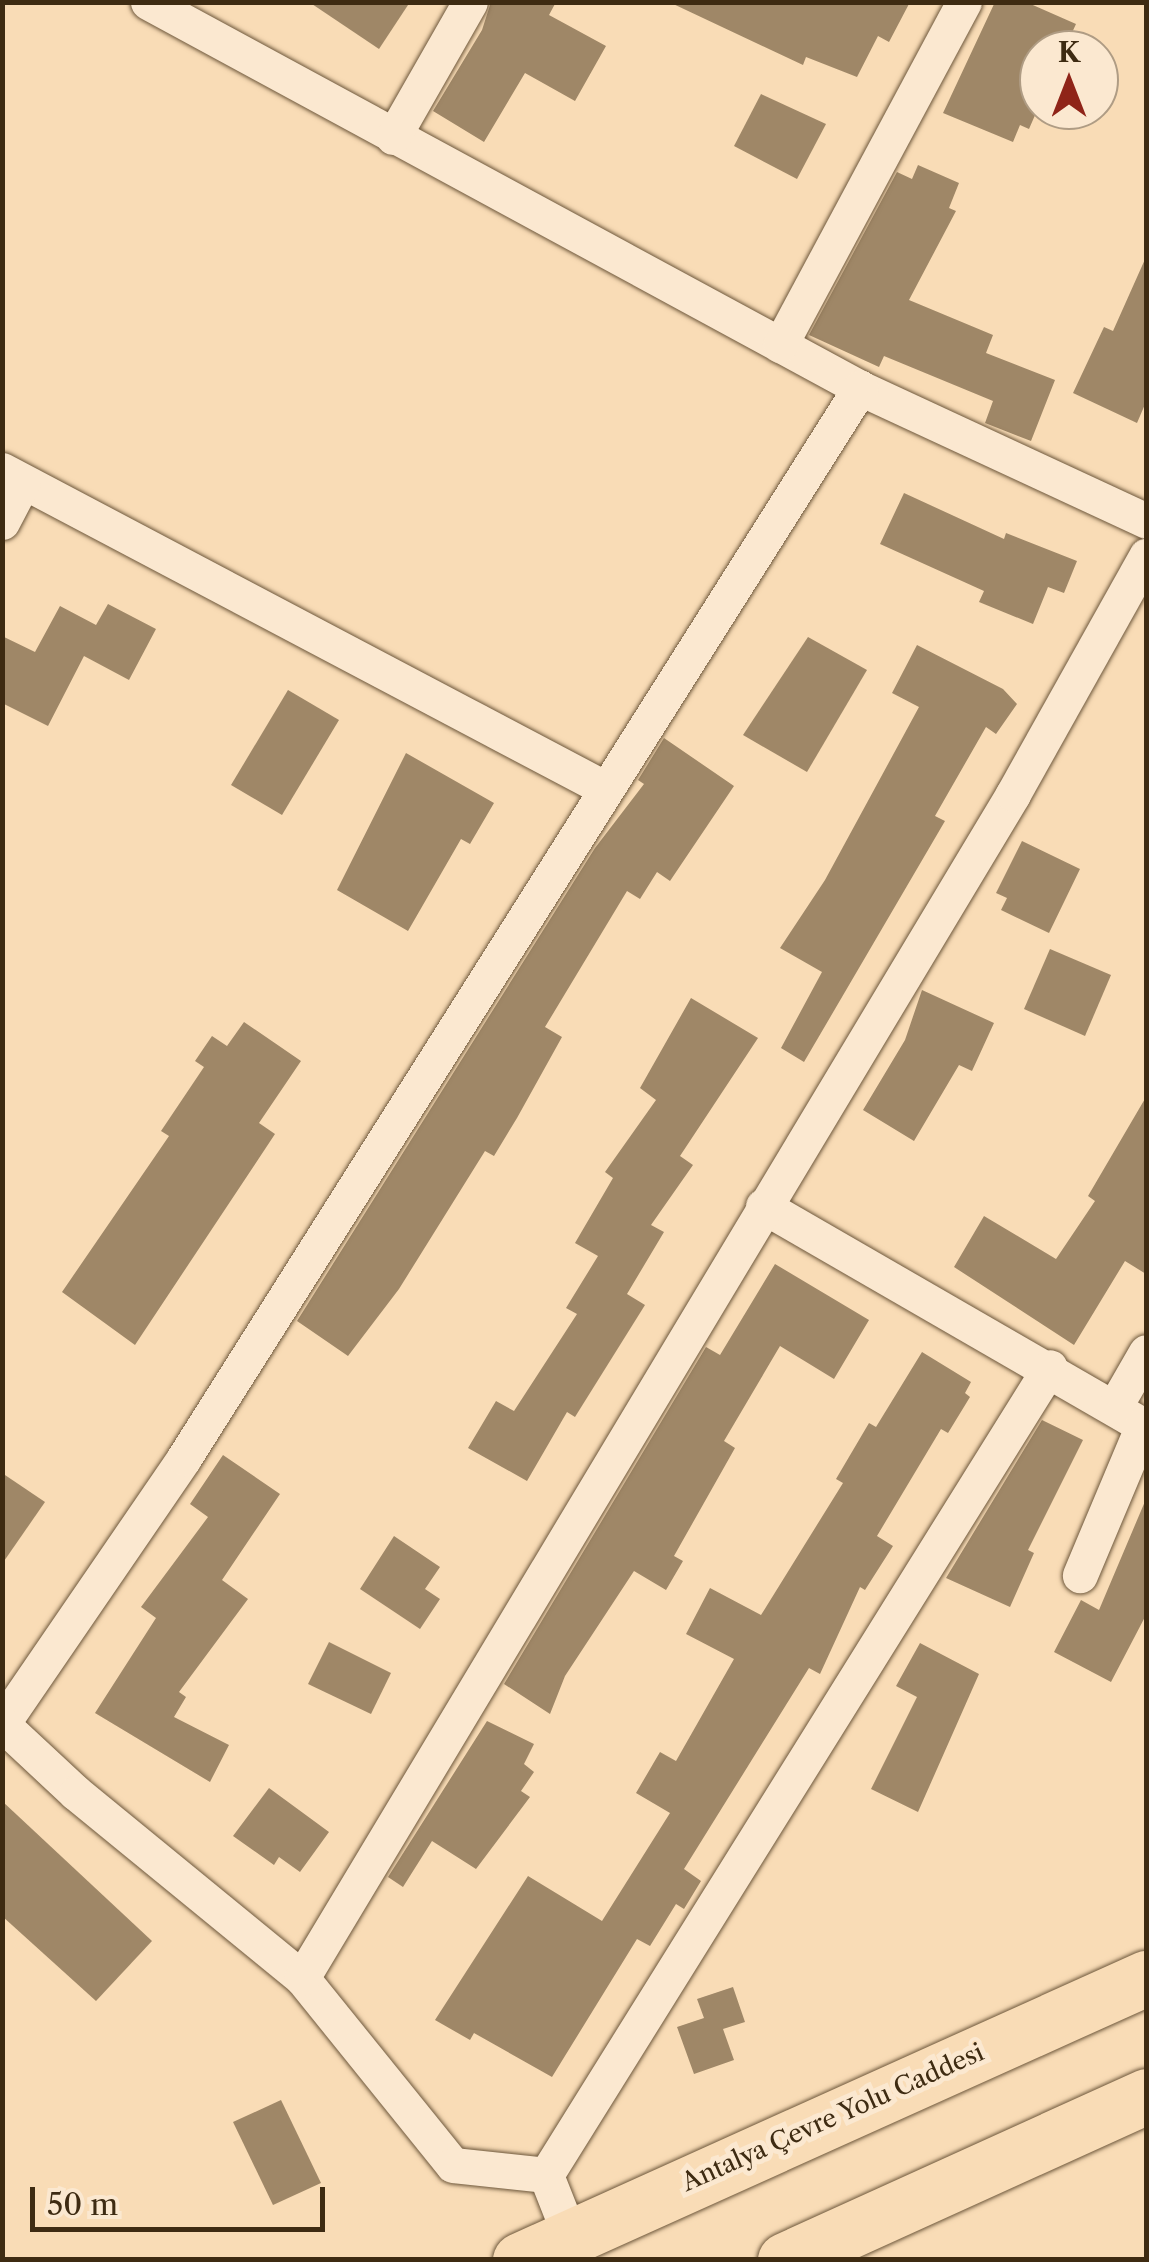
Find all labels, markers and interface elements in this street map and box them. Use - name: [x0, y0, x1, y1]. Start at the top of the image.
- north arrow: [1019, 30, 1119, 130]
- text: K: [1058, 35, 1080, 69]
- street label: Antalya Çevre Yolu Caddesi: [677, 2037, 989, 2199]
- scale bar: [35, 2167, 330, 2229]
- text: 50 m: [47, 2186, 118, 2223]

